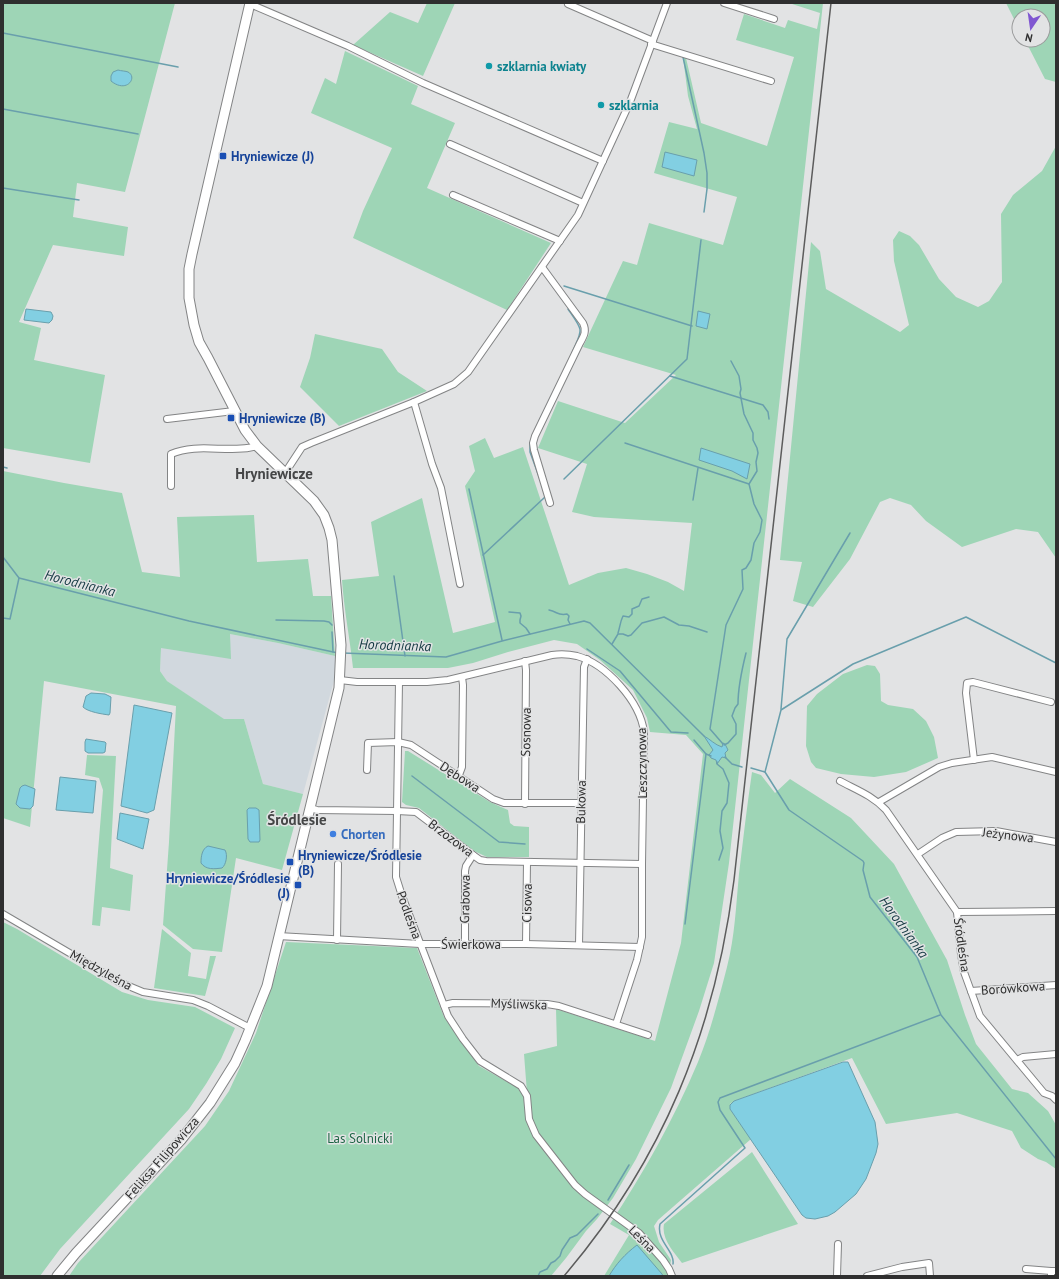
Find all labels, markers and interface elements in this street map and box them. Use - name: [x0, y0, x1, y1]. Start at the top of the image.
- north arrow: [1011, 8, 1051, 48]
- text: N: [1024, 30, 1034, 45]
- place label: szklarnia kwiaty: [497, 58, 587, 75]
- marker: szklarnia kwiaty: [484, 61, 494, 71]
- place label: szklarnia: [609, 97, 659, 114]
- marker: szklarnia: [596, 100, 606, 110]
- place label: Hryniewicze (J): [231, 148, 314, 165]
- marker: Hryniewicze (J): [218, 151, 228, 161]
- place label: Hryniewicze (B): [239, 410, 326, 427]
- marker: Hryniewicze (B): [226, 413, 236, 423]
- district label: Hryniewicze: [235, 464, 313, 483]
- water label: Horodnianka: [43, 566, 117, 601]
- water label: Horodnianka: [358, 635, 432, 655]
- street label: Sosnowa: [517, 707, 535, 757]
- street label: Leszczynowa: [633, 727, 651, 799]
- street label: Dębowa: [437, 758, 483, 796]
- street label: Bukowa: [572, 780, 590, 824]
- district label: Śródlesie: [267, 810, 327, 829]
- street label: Brzozowa: [425, 815, 477, 861]
- street label: Jeżynowa: [980, 823, 1035, 847]
- place label: Chorten: [341, 826, 385, 843]
- marker: Chorten: [328, 829, 338, 839]
- place label: Hryniewicze/Śródlesie (B): [298, 847, 422, 879]
- marker: Hryniewicze/Śródlesie (B): [285, 857, 295, 867]
- place label: Hryniewicze/Śródlesie (J): [166, 870, 290, 902]
- street label: Grabowa: [456, 875, 474, 923]
- marker: Hryniewicze/Śródlesie (J): [293, 880, 303, 890]
- street label: Cisowa: [518, 883, 536, 923]
- street label: Podleśna: [392, 889, 426, 941]
- water label: Horodnianka: [875, 892, 933, 962]
- street label: Śródleśna: [950, 917, 974, 973]
- street label: Świerkowa: [441, 936, 501, 953]
- street label: Międzyleśna: [67, 946, 135, 994]
- street label: Borówkowa: [980, 977, 1046, 999]
- street label: Myśliwska: [490, 995, 548, 1013]
- street label: Feliksa Filipowicza: [121, 1113, 203, 1203]
- park label: Las Solnicki: [327, 1130, 393, 1147]
- street label: Leśna: [625, 1222, 659, 1256]

